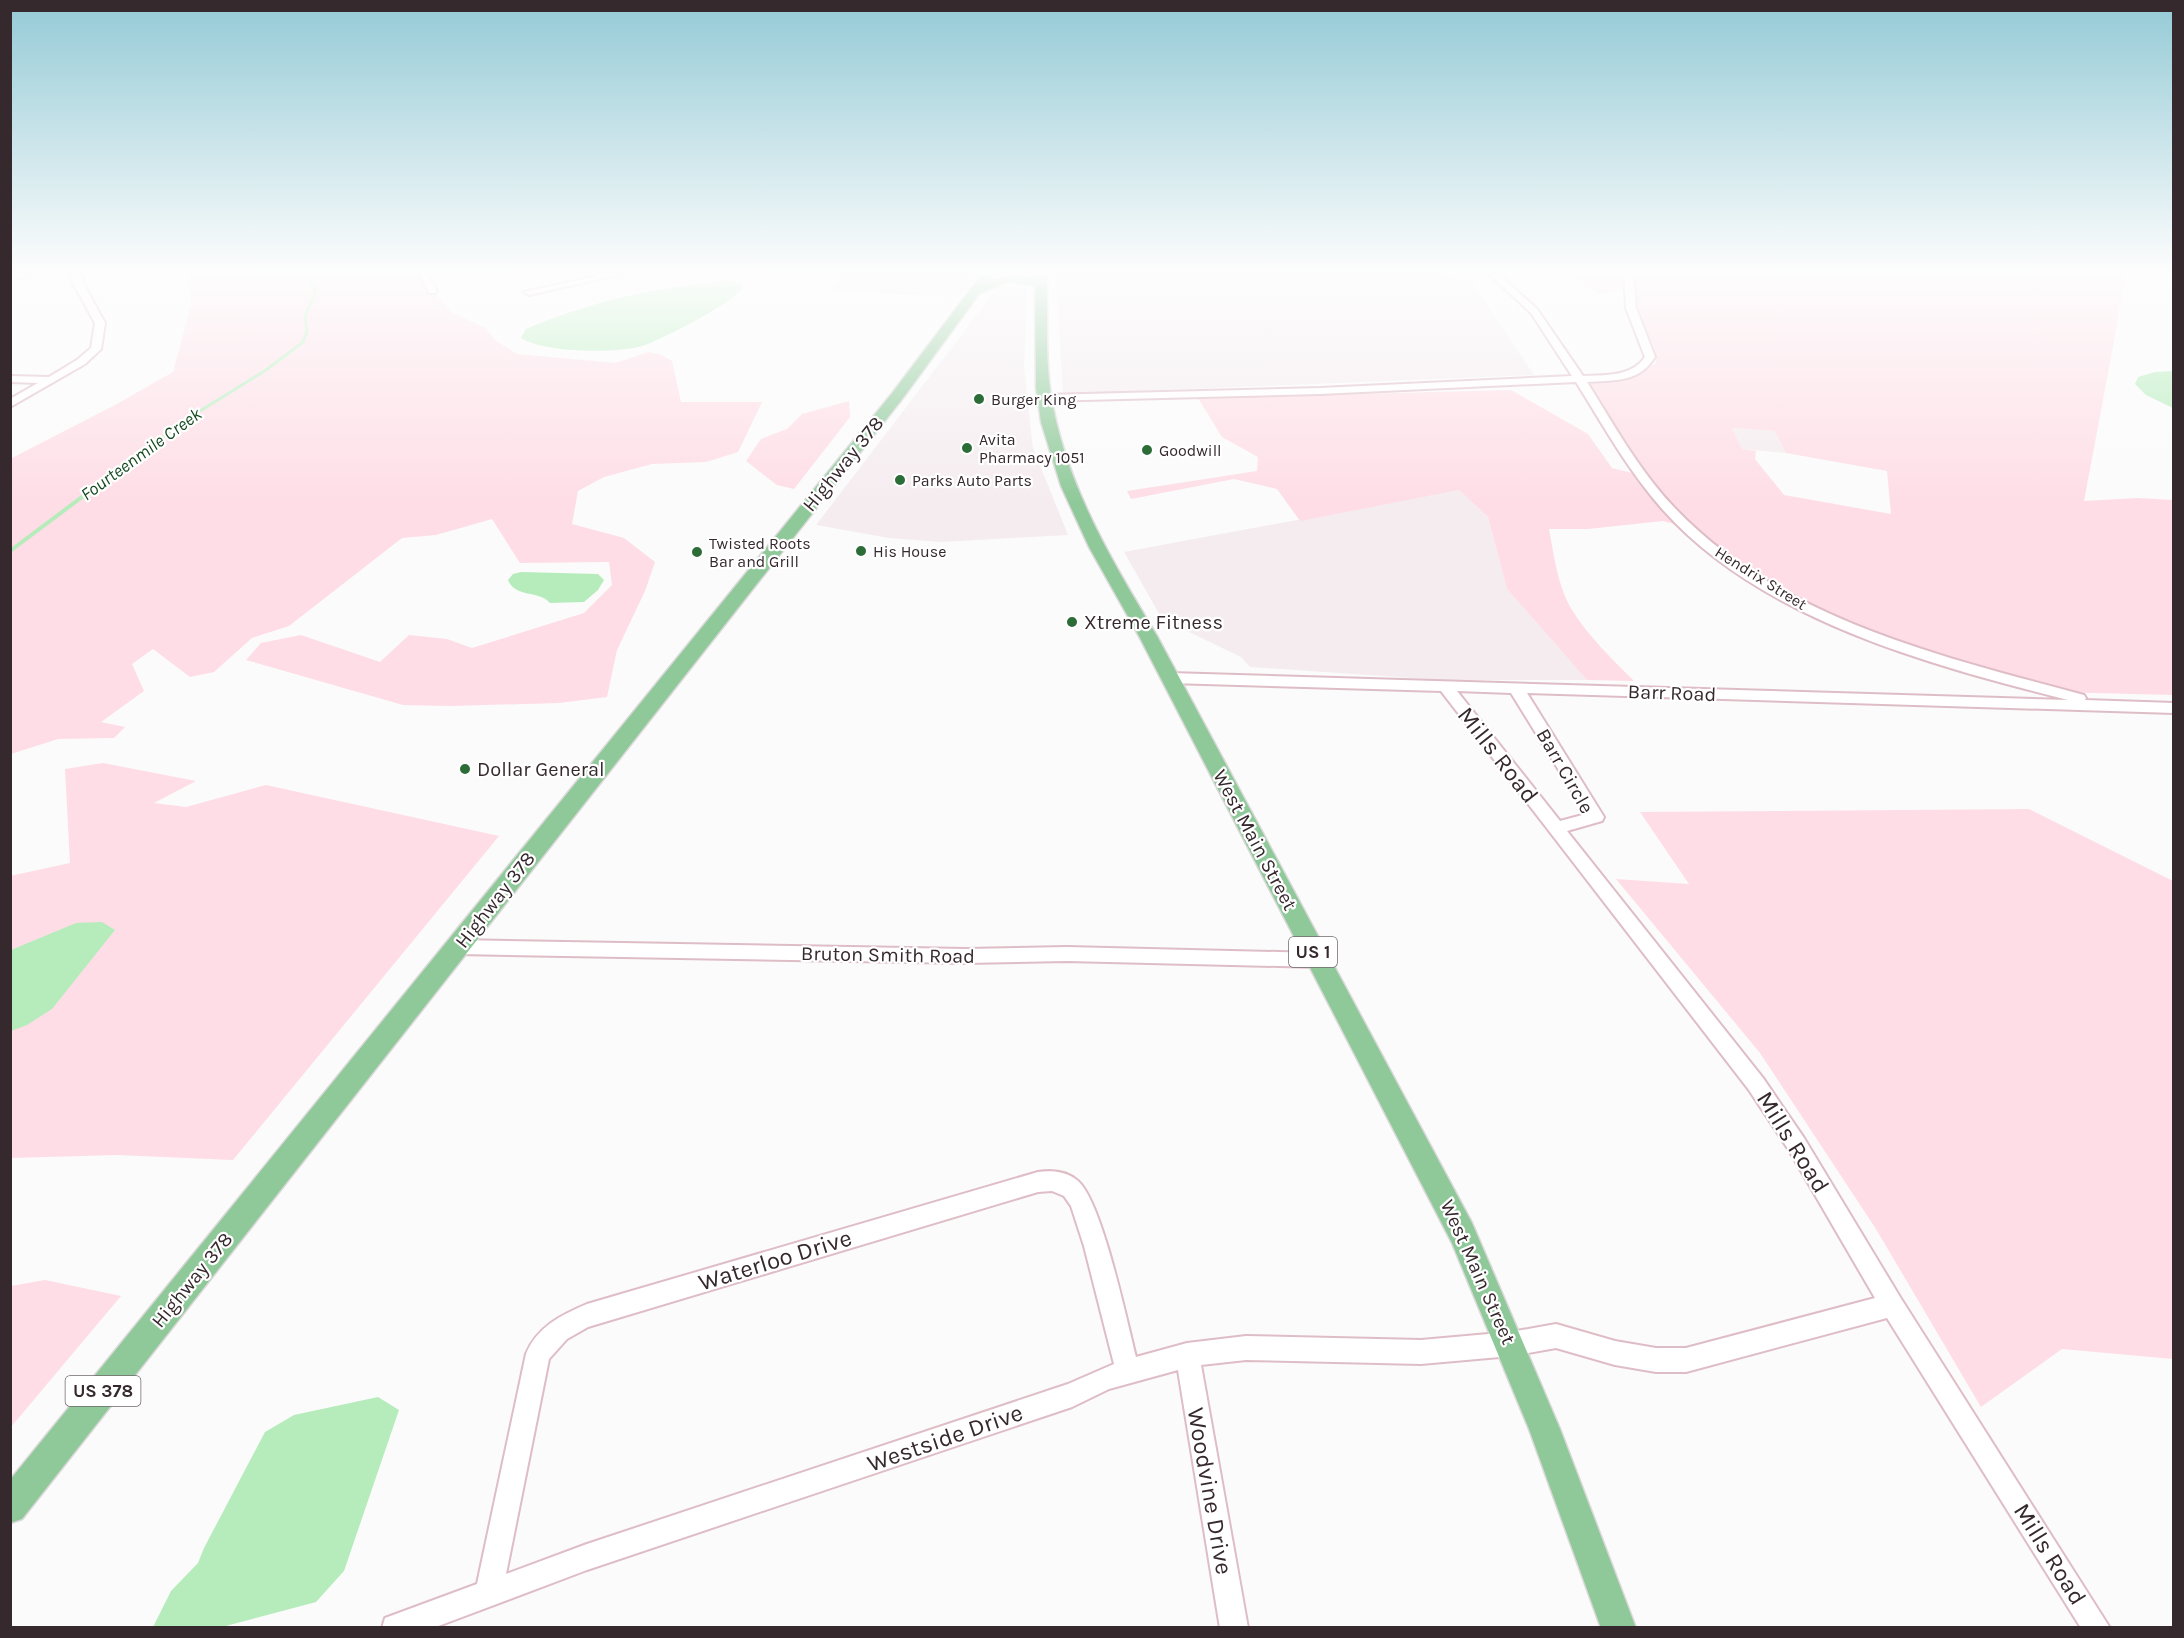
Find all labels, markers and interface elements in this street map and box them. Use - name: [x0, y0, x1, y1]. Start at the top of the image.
- place label: Burger King: [991, 390, 1076, 409]
- marker: Burger King: [972, 392, 986, 406]
- water label: Fourteenmile Creek: [76, 402, 206, 505]
- street label: Highway 378: [798, 412, 888, 516]
- place label: Avita Pharmacy 1051: [979, 430, 1085, 467]
- marker: Avita Pharmacy 1051: [960, 441, 974, 455]
- place label: Goodwill: [1159, 441, 1222, 460]
- marker: Goodwill: [1140, 443, 1154, 457]
- place label: Parks Auto Parts: [912, 471, 1032, 490]
- marker: Parks Auto Parts: [893, 473, 907, 487]
- place label: Twisted Roots Bar and Grill: [709, 534, 811, 571]
- place label: His House: [873, 542, 946, 561]
- street label: Hendrix Street: [1712, 542, 1810, 614]
- marker: His House: [854, 544, 868, 558]
- marker: Twisted Roots Bar and Grill: [690, 545, 704, 559]
- place label: Xtreme Fitness: [1084, 611, 1223, 634]
- marker: Xtreme Fitness: [1065, 615, 1079, 629]
- street label: Barr Road: [1627, 680, 1717, 706]
- street label: Mills Road: [1452, 701, 1544, 809]
- street label: Barr Circle: [1531, 724, 1599, 818]
- place label: Dollar General: [477, 758, 605, 781]
- marker: Dollar General: [458, 762, 472, 776]
- street label: West Main Street: [1208, 766, 1302, 915]
- street label: Highway 378: [450, 847, 540, 953]
- road number: US 1: [1289, 937, 1337, 967]
- street label: Bruton Smith Road: [801, 942, 975, 968]
- street label: Mills Road: [1751, 1086, 1835, 1198]
- street label: West Main Street: [1436, 1196, 1520, 1348]
- street label: Waterloo Drive: [695, 1223, 855, 1297]
- street label: Highway 378: [147, 1228, 237, 1332]
- road number: US 378: [66, 1376, 140, 1406]
- street label: Westside Drive: [864, 1398, 1026, 1478]
- street label: Woodvine Drive: [1182, 1405, 1238, 1577]
- street label: Mills Road: [2008, 1498, 2092, 1610]

